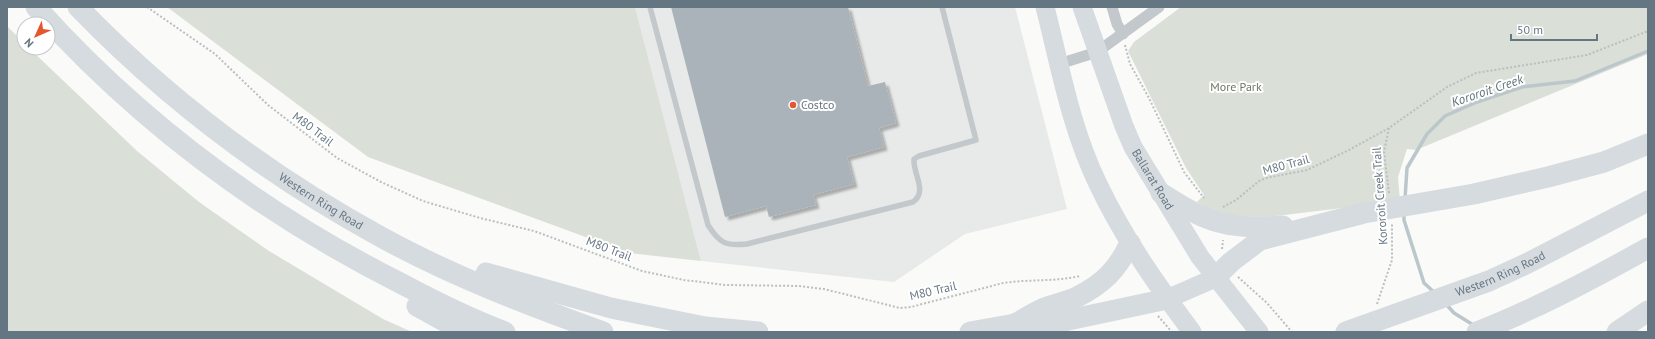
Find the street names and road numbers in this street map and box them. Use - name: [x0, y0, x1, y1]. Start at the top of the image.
- street label: M80 Trail: [290, 108, 337, 149]
- street label: Ballarat Road: [1129, 146, 1177, 212]
- street label: Kororoit Creek Trail: [1369, 146, 1390, 245]
- street label: M80 Trail: [1261, 151, 1311, 178]
- street label: Western Ring Road: [276, 169, 366, 233]
- street label: M80 Trail: [584, 233, 635, 264]
- street label: Western Ring Road: [1453, 247, 1548, 299]
- street label: M80 Trail: [908, 278, 958, 303]

